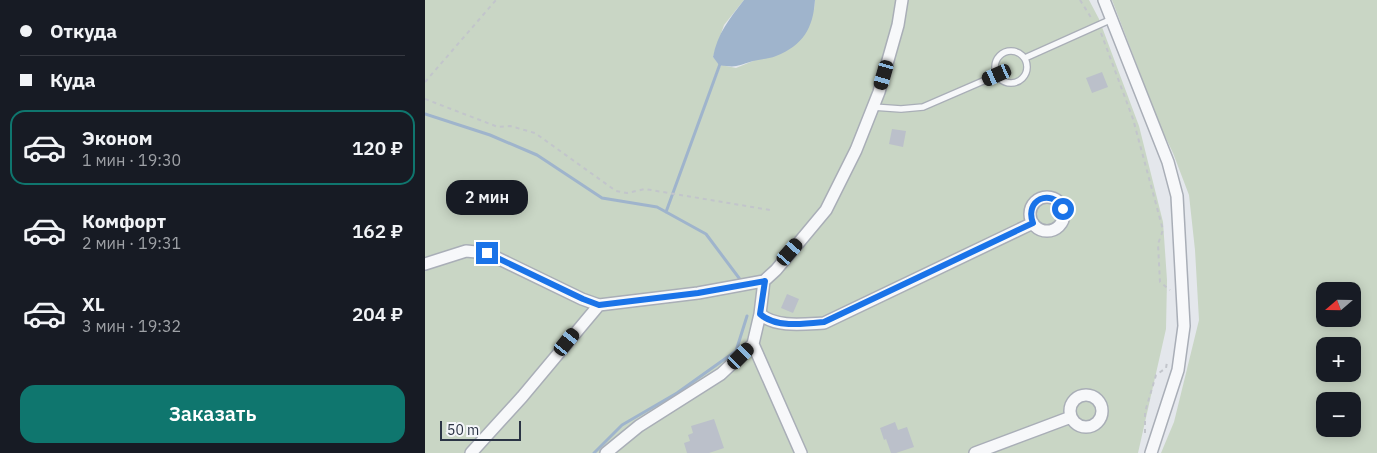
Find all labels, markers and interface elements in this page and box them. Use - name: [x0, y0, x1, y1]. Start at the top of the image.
- text: Откуда: [50, 19, 117, 43]
- car: [872, 59, 895, 91]
- car: [980, 62, 1013, 88]
- text: Куда: [50, 68, 95, 92]
- icon: car: [22, 125, 67, 170]
- text: Эконом: [82, 126, 153, 150]
- text: 120 ₽: [352, 136, 403, 160]
- text: 1 мин · 19:30: [82, 150, 181, 170]
- callout: 2 мин: [446, 180, 528, 216]
- text: 2 мин: [465, 187, 509, 207]
- route start: [1052, 198, 1074, 220]
- icon: car: [22, 208, 67, 253]
- text: Комфорт: [82, 209, 166, 233]
- text: 162 ₽: [352, 219, 403, 243]
- text: 2 мин · 19:31: [82, 233, 181, 253]
- car: [774, 236, 805, 268]
- route end: [476, 242, 498, 264]
- north arrow: [1316, 282, 1361, 328]
- map controls: [1316, 282, 1361, 437]
- icon: car: [22, 291, 67, 336]
- text: XL: [82, 292, 105, 316]
- text: 204 ₽: [352, 302, 403, 326]
- text: 3 мин · 19:32: [82, 316, 181, 336]
- car: [551, 326, 582, 358]
- button: +: [1316, 337, 1361, 382]
- car: [725, 340, 756, 372]
- button: Заказать: [20, 385, 405, 443]
- button: −: [1316, 392, 1361, 437]
- scale bar: [440, 418, 521, 441]
- text: 50 m: [447, 421, 479, 439]

